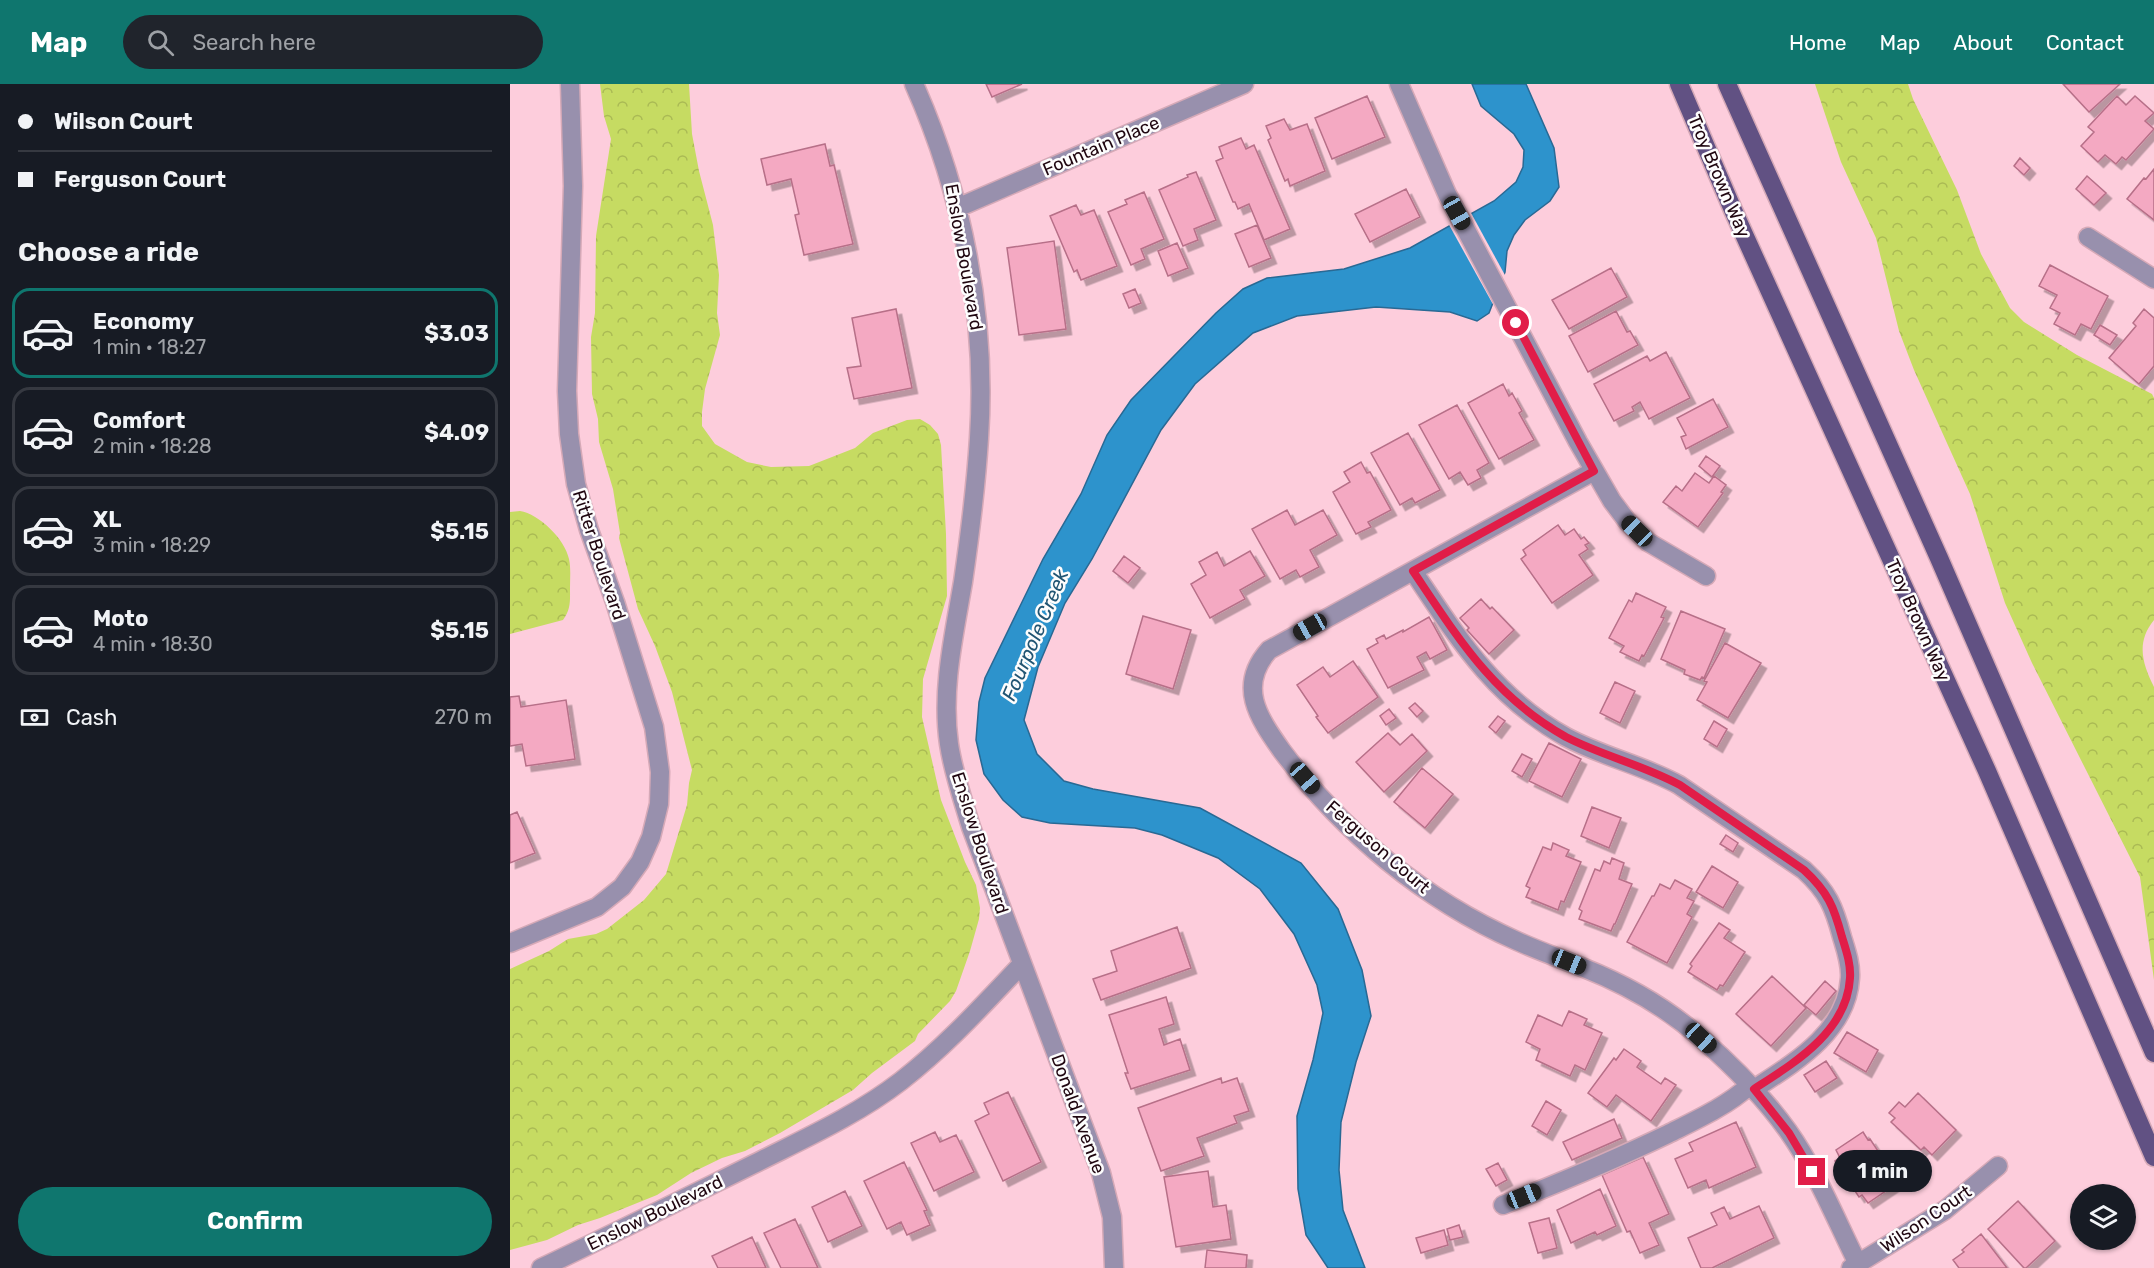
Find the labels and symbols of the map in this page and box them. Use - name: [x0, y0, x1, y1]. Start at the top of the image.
- street label: Fountain Place: [1039, 111, 1163, 181]
- street label: Troy Brown Way: [1683, 111, 1755, 241]
- street label: Enslow Boulevard: [940, 182, 988, 332]
- car: [1440, 193, 1474, 233]
- route start: [1502, 309, 1529, 336]
- street label: Ritter Boulevard: [568, 487, 630, 623]
- car: [1618, 512, 1656, 550]
- street label: Troy Brown Way: [1881, 556, 1955, 685]
- water label: Fourpole Creek: [997, 565, 1074, 704]
- car: [1290, 610, 1330, 644]
- car: [1286, 759, 1324, 797]
- street label: Enslow Boulevard: [947, 769, 1013, 917]
- street label: Ferguson Court: [1322, 796, 1434, 898]
- car: [1549, 947, 1589, 977]
- car: [1682, 1019, 1720, 1057]
- street label: Donald Avenue: [1046, 1051, 1110, 1177]
- callout: 1 min: [1833, 1151, 1932, 1193]
- route end: [1798, 1158, 1825, 1185]
- street label: Enslow Boulevard: [584, 1171, 726, 1255]
- car: [1504, 1181, 1544, 1211]
- street label: Wilson Court: [1876, 1181, 1976, 1257]

